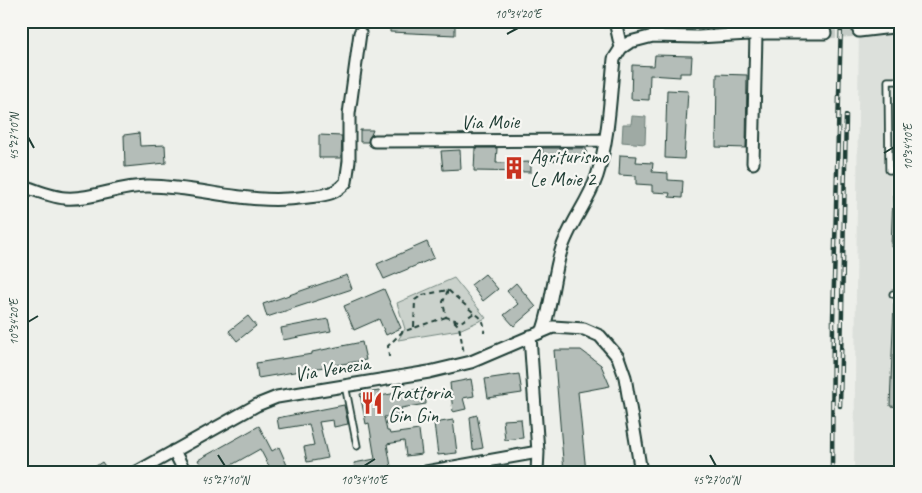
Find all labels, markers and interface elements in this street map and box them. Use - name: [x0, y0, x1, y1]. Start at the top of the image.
- text: 10°34'20"E: [495, 6, 543, 22]
- street label: Via Moie: [461, 109, 521, 135]
- text: 45°27'10"N: [6, 112, 22, 161]
- text: 10°34'10"E: [900, 122, 916, 170]
- place label: Agriturismo Le Moie 2: [530, 144, 609, 192]
- building icon: Agriturismo Le Moie 2: [501, 155, 527, 181]
- text: 10°34'20"E: [6, 297, 22, 345]
- street label: Via Venezia: [293, 350, 373, 387]
- place label: Trattoria Gin Gin: [388, 380, 453, 428]
- restaurant icon: Trattoria Gin Gin: [359, 390, 385, 416]
- text: 45°27'10"N: [201, 472, 250, 488]
- text: 10°34'10"E: [341, 472, 389, 488]
- text: 45°27'00"N: [692, 472, 741, 488]

